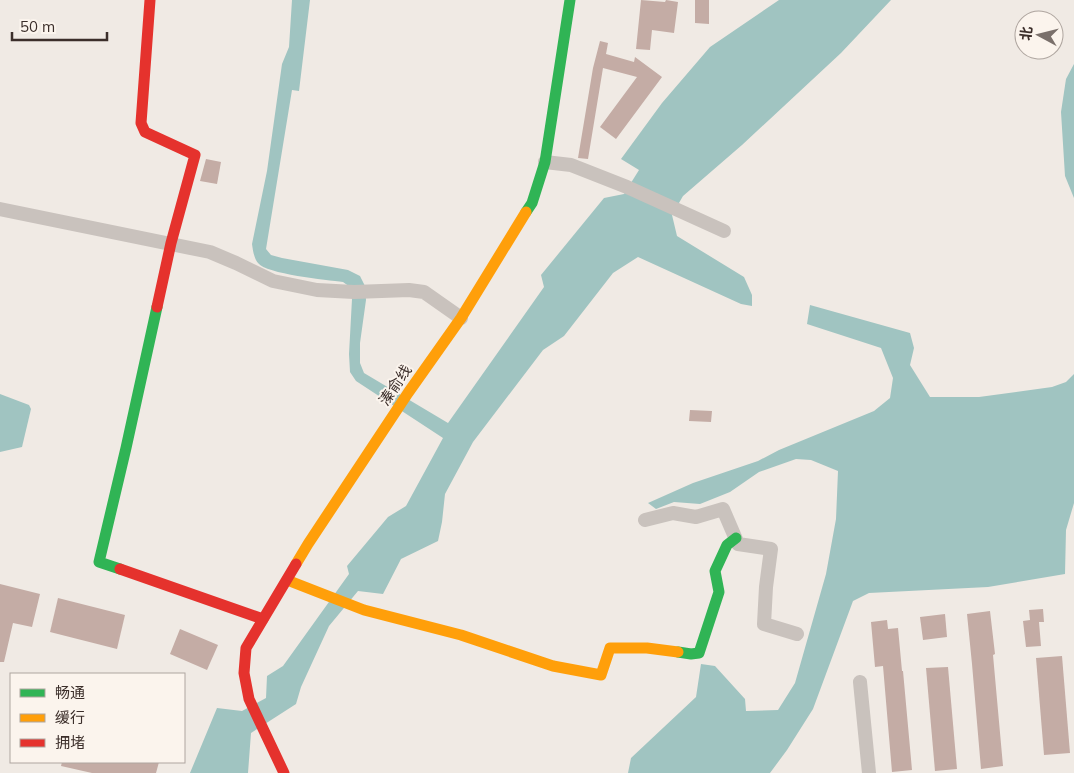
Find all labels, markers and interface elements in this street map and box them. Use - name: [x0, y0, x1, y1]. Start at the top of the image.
- scale bar: [12, 10, 108, 42]
- north arrow: [1014, 10, 1064, 60]
- text: 50 m: [20, 17, 55, 36]
- text: 北: [1016, 25, 1036, 41]
- street label: 溱俞线: [375, 361, 415, 409]
- legend: [10, 673, 185, 763]
- text: 畅通: [55, 683, 85, 702]
- text: 缓行: [55, 708, 85, 727]
- text: 拥堵: [55, 733, 85, 752]

